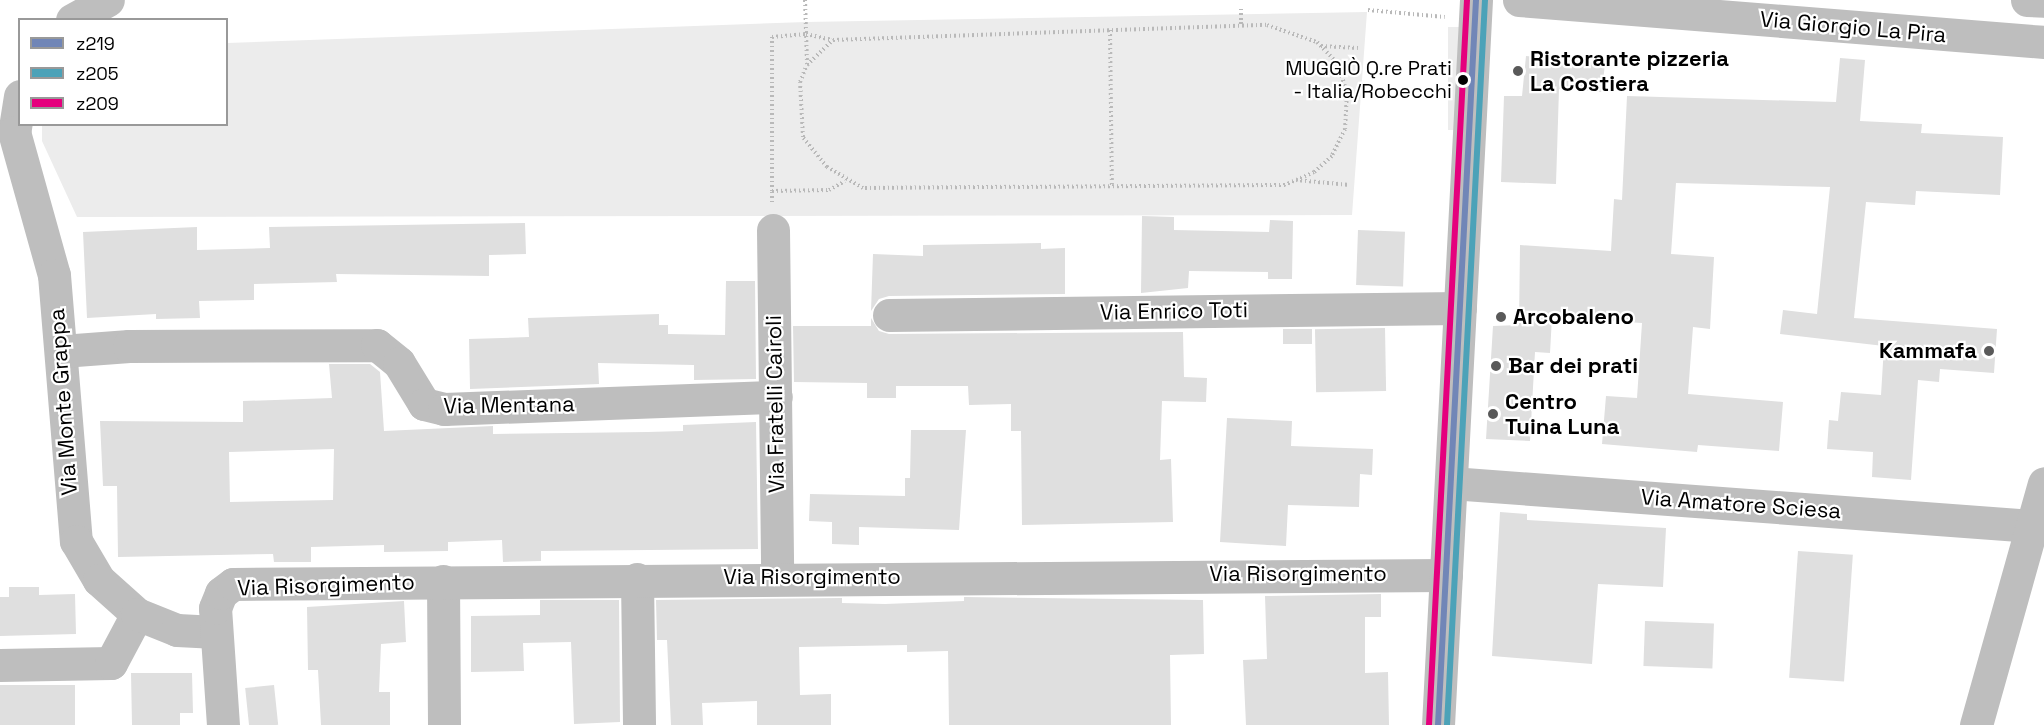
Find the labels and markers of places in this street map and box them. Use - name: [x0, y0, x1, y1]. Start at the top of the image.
- place label: Ristorante pizzeria La Costiera: [1530, 45, 1729, 96]
- place label: MUGGIÒ Q.re Prati - Italia/Robecchi: [1285, 56, 1452, 103]
- marker: Ristorante pizzeria La Costiera: [1511, 64, 1525, 78]
- marker: MUGGIÒ Q.re Prati - Italia/Robecchi: [1457, 74, 1469, 86]
- place label: Arcobaleno: [1513, 304, 1634, 330]
- marker: Arcobaleno: [1494, 310, 1508, 324]
- place label: Kammafa: [1879, 338, 1977, 364]
- marker: Kammafa: [1982, 344, 1996, 358]
- place label: Bar dei prati: [1508, 353, 1638, 379]
- marker: Bar dei prati: [1489, 359, 1503, 373]
- place label: Centro Tuina Luna: [1505, 388, 1619, 440]
- marker: Centro Tuina Luna: [1486, 407, 1500, 421]

